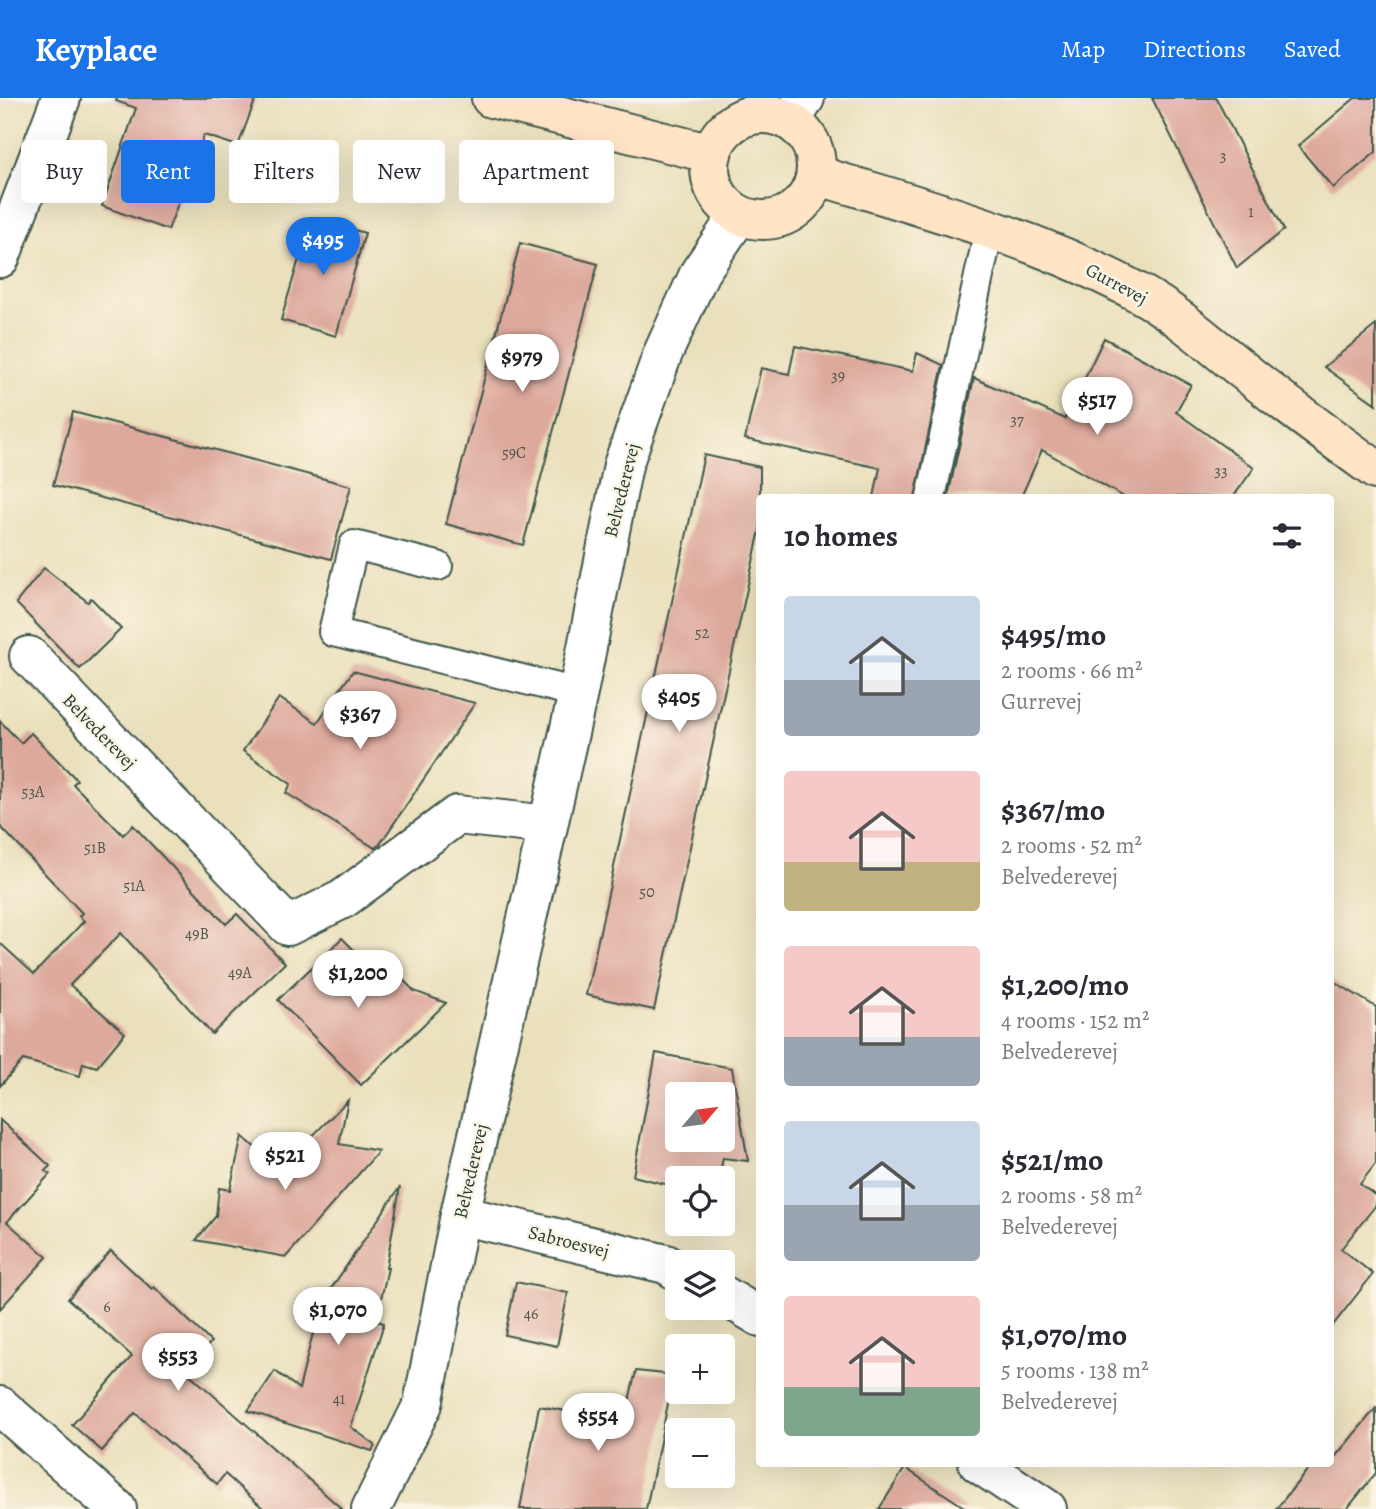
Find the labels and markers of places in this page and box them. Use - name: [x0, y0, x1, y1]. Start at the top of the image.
- pin: $495: [282, 218, 364, 277]
- pin: $979: [481, 334, 563, 394]
- pin: $517: [1056, 378, 1138, 437]
- pin: $405: [638, 674, 720, 734]
- pin: $367: [319, 692, 401, 751]
- pin: $1,200: [301, 950, 415, 1010]
- pin: $521: [244, 1132, 326, 1192]
- pin: $1,070: [281, 1288, 395, 1347]
- pin: $553: [137, 1334, 219, 1393]
- pin: $554: [557, 1394, 639, 1453]

